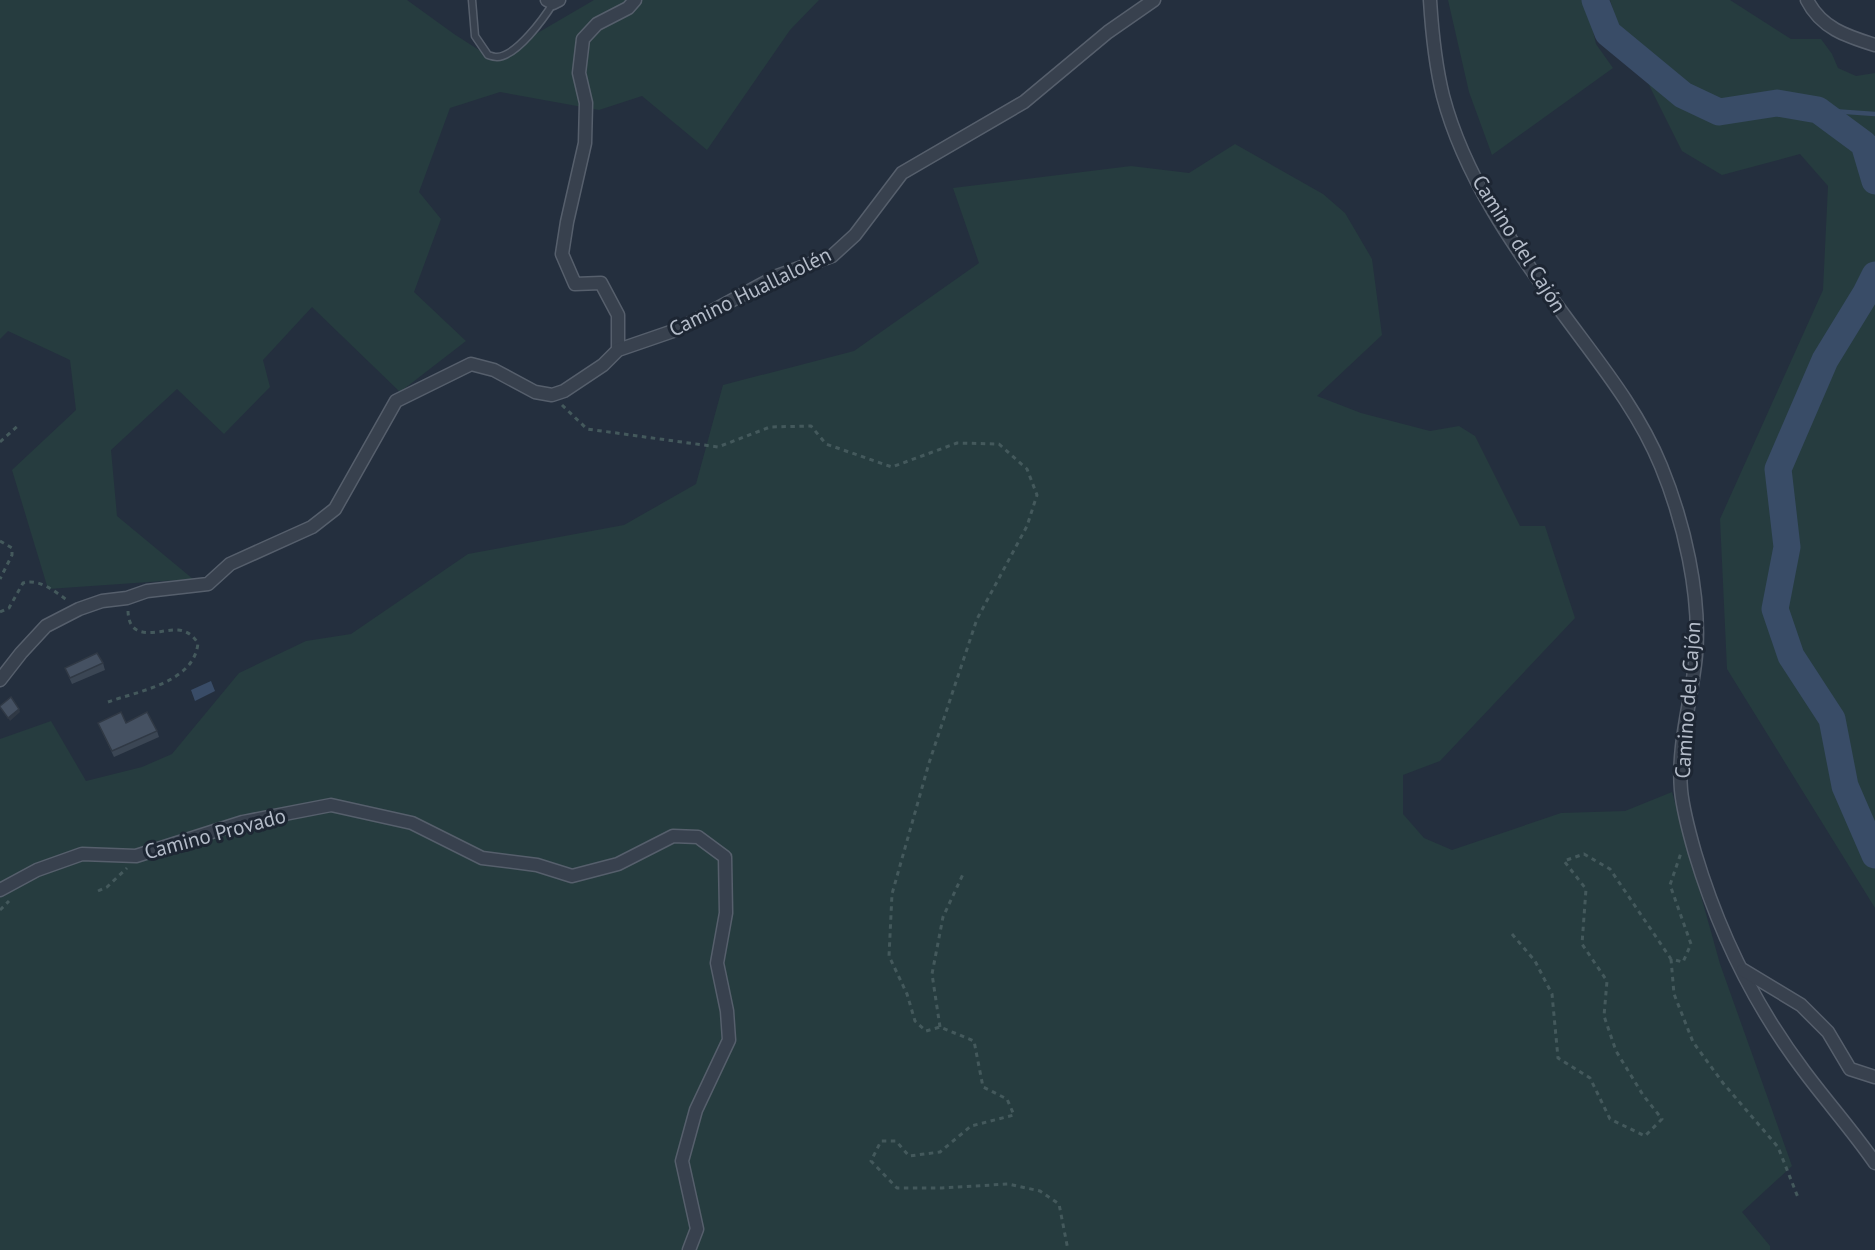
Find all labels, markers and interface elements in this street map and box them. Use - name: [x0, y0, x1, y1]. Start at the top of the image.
- street label: Camino del Cajón: [1466, 170, 1573, 318]
- street label: Camino Huallalolén: [664, 241, 835, 343]
- street label: Camino del Cajón: [1669, 621, 1706, 779]
- street label: Camino Provado: [141, 802, 289, 865]

